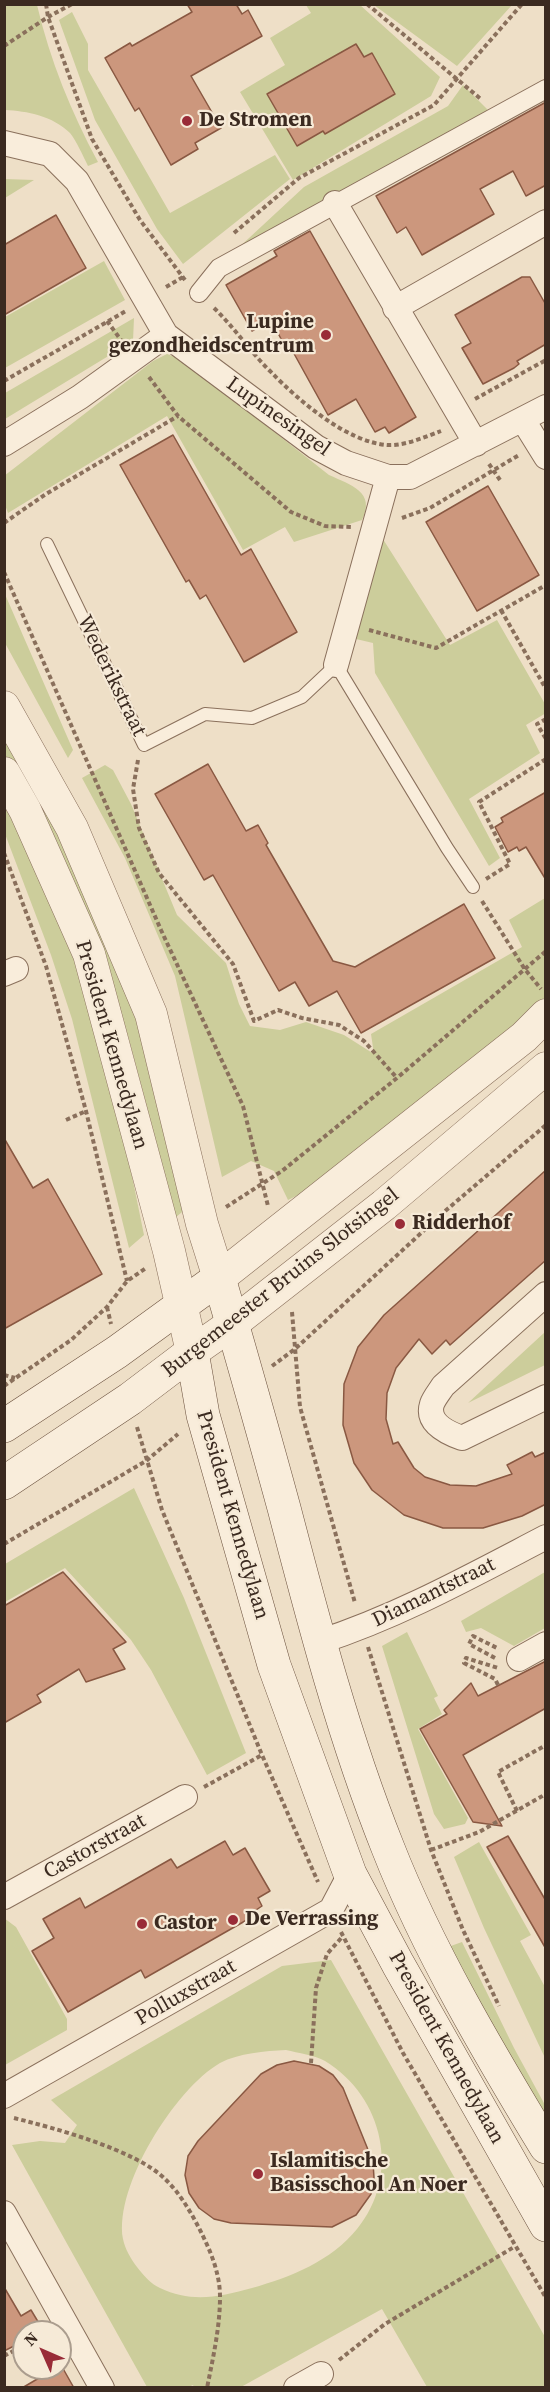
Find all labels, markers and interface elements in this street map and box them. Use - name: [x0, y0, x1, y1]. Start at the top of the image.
- place label: De Stromen: [199, 108, 312, 134]
- marker: De Stromen: [180, 114, 194, 128]
- place label: Lupine gezondheidscentrum: [109, 310, 314, 360]
- marker: Lupine gezondheidscentrum: [319, 328, 333, 342]
- street label: Lupinesingel: [221, 372, 335, 462]
- street label: Wederikstraat: [71, 611, 151, 741]
- street label: President Kennedylaan: [69, 938, 153, 1152]
- street label: Burgemeester Bruins Slotsingel: [158, 1183, 404, 1383]
- place label: Ridderhof: [412, 1211, 511, 1237]
- marker: Ridderhof: [393, 1217, 407, 1231]
- street label: President Kennedylaan: [190, 1408, 274, 1622]
- street label: Diamantstraat: [368, 1552, 500, 1634]
- street label: Castorstraat: [40, 1809, 150, 1885]
- place label: De Verrassing: [245, 1907, 378, 1933]
- place label: Castor: [154, 1911, 217, 1937]
- marker: De Verrassing: [226, 1913, 240, 1927]
- marker: Castor: [135, 1917, 149, 1931]
- street label: President Kennedylaan: [383, 1947, 509, 2149]
- street label: Polluxstraat: [131, 1954, 241, 2032]
- place label: Islamitische Basisschool An Noer: [270, 2149, 467, 2199]
- marker: Islamitische Basisschool An Noer: [251, 2167, 265, 2181]
- north arrow: [12, 2320, 72, 2380]
- text: N: [19, 2327, 43, 2351]

